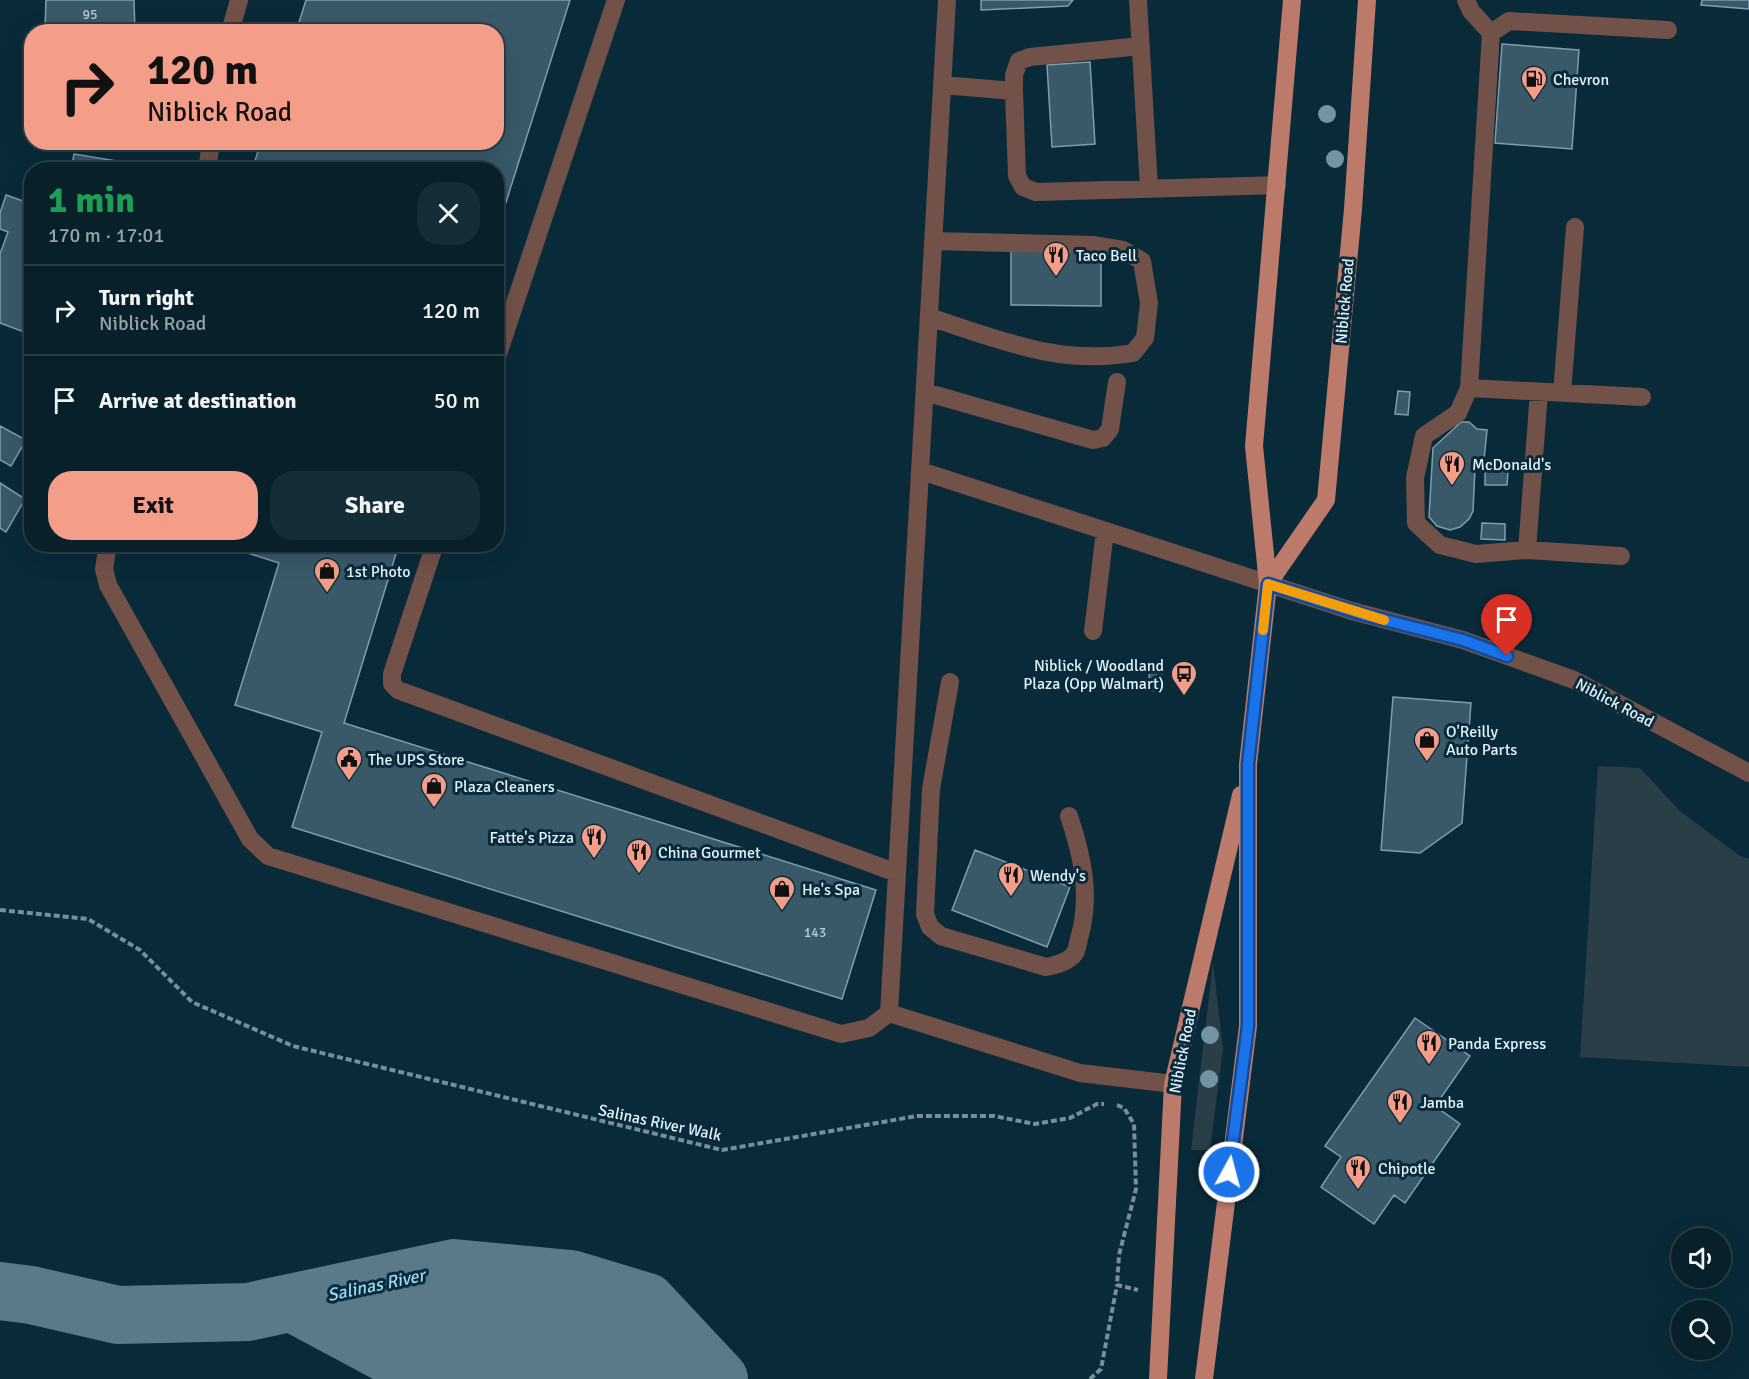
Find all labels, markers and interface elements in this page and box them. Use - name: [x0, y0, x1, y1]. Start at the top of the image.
- house number: 95: [82, 6, 98, 23]
- text: 120 m: [147, 45, 258, 96]
- icon: right: [48, 48, 126, 126]
- fuel station icon: Chevron: [1519, 64, 1549, 102]
- place label: Chevron: [1553, 70, 1609, 90]
- text: Niblick Road: [147, 96, 292, 129]
- text: 1 min: [48, 178, 135, 223]
- button: close: [417, 182, 480, 245]
- text: 170 m · 17:01: [48, 223, 164, 248]
- restaurant icon: Taco Bell: [1041, 240, 1071, 278]
- place label: Taco Bell: [1076, 246, 1137, 266]
- street label: Niblick Road: [1331, 257, 1359, 345]
- text: Turn right: [99, 284, 194, 311]
- icon: right: [48, 294, 81, 327]
- text: 120 m: [422, 297, 480, 324]
- text: Niblick Road: [99, 311, 206, 336]
- icon: arrive: [48, 384, 81, 417]
- text: Arrive at destination: [99, 387, 296, 414]
- text: 50 m: [434, 387, 480, 414]
- restaurant icon: McDonald's: [1437, 449, 1467, 487]
- place label: McDonald's: [1472, 455, 1551, 475]
- button: Exit: [48, 471, 258, 540]
- button: Share: [270, 471, 480, 540]
- shop icon: 1st Photo: [312, 556, 342, 594]
- place label: 1st Photo: [346, 562, 411, 582]
- pin: [1481, 594, 1532, 656]
- icon: arrive: [1490, 603, 1523, 636]
- place label: Niblick / Woodland Plaza (Opp Walmart): [1023, 656, 1164, 694]
- bus stop icon: Niblick / Woodland Plaza (Opp Walmart): [1169, 659, 1199, 697]
- street label: Niblick Road: [1572, 674, 1657, 732]
- place label: O'Reilly Auto Parts: [1446, 722, 1517, 760]
- shop icon: O'Reilly Auto Parts: [1412, 725, 1442, 763]
- public building icon: The UPS Store: [334, 744, 364, 782]
- place label: The UPS Store: [368, 750, 465, 770]
- shop icon: Plaza Cleaners: [419, 771, 449, 809]
- place label: Plaza Cleaners: [454, 777, 555, 797]
- restaurant icon: Fatte's Pizza: [579, 822, 609, 860]
- place label: Fatte's Pizza: [490, 828, 574, 848]
- restaurant icon: China Gourmet: [624, 837, 654, 875]
- place label: China Gourmet: [658, 843, 761, 863]
- restaurant icon: Wendy's: [996, 860, 1026, 898]
- place label: Wendy's: [1030, 866, 1086, 886]
- shop icon: He's Spa: [767, 874, 797, 912]
- place label: He's Spa: [802, 880, 860, 900]
- house number: 143: [804, 924, 826, 941]
- street label: Niblick Road: [1165, 1007, 1201, 1095]
- restaurant icon: Panda Express: [1414, 1028, 1444, 1066]
- place label: Panda Express: [1448, 1034, 1546, 1054]
- restaurant icon: Jamba: [1385, 1087, 1415, 1125]
- place label: Jamba: [1420, 1093, 1464, 1113]
- street label: Salinas River Walk: [596, 1100, 723, 1146]
- position arrow: [1197, 1140, 1261, 1204]
- restaurant icon: Chipotle: [1343, 1153, 1373, 1191]
- place label: Chipotle: [1378, 1159, 1436, 1179]
- map controls: [1671, 1228, 1731, 1360]
- button: sound: [1671, 1228, 1731, 1288]
- water label: Salinas River: [325, 1263, 429, 1306]
- button: search: [1671, 1300, 1731, 1360]

